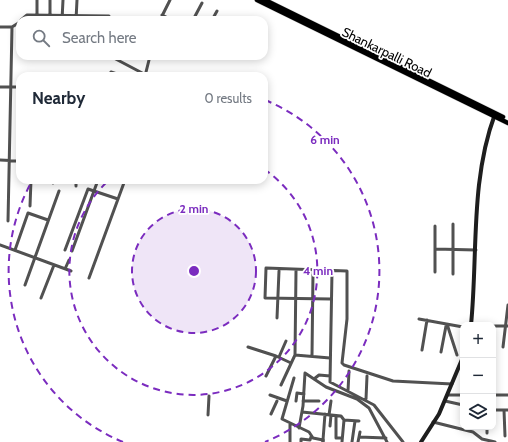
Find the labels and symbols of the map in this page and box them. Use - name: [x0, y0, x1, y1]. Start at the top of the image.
- street label: Shankarpalli Road: [340, 23, 434, 81]
- text: 6 min: [310, 132, 340, 147]
- text: 2 min: [180, 201, 208, 216]
- text: 4 min: [303, 263, 333, 278]
- centre of rings: [187, 264, 201, 278]

